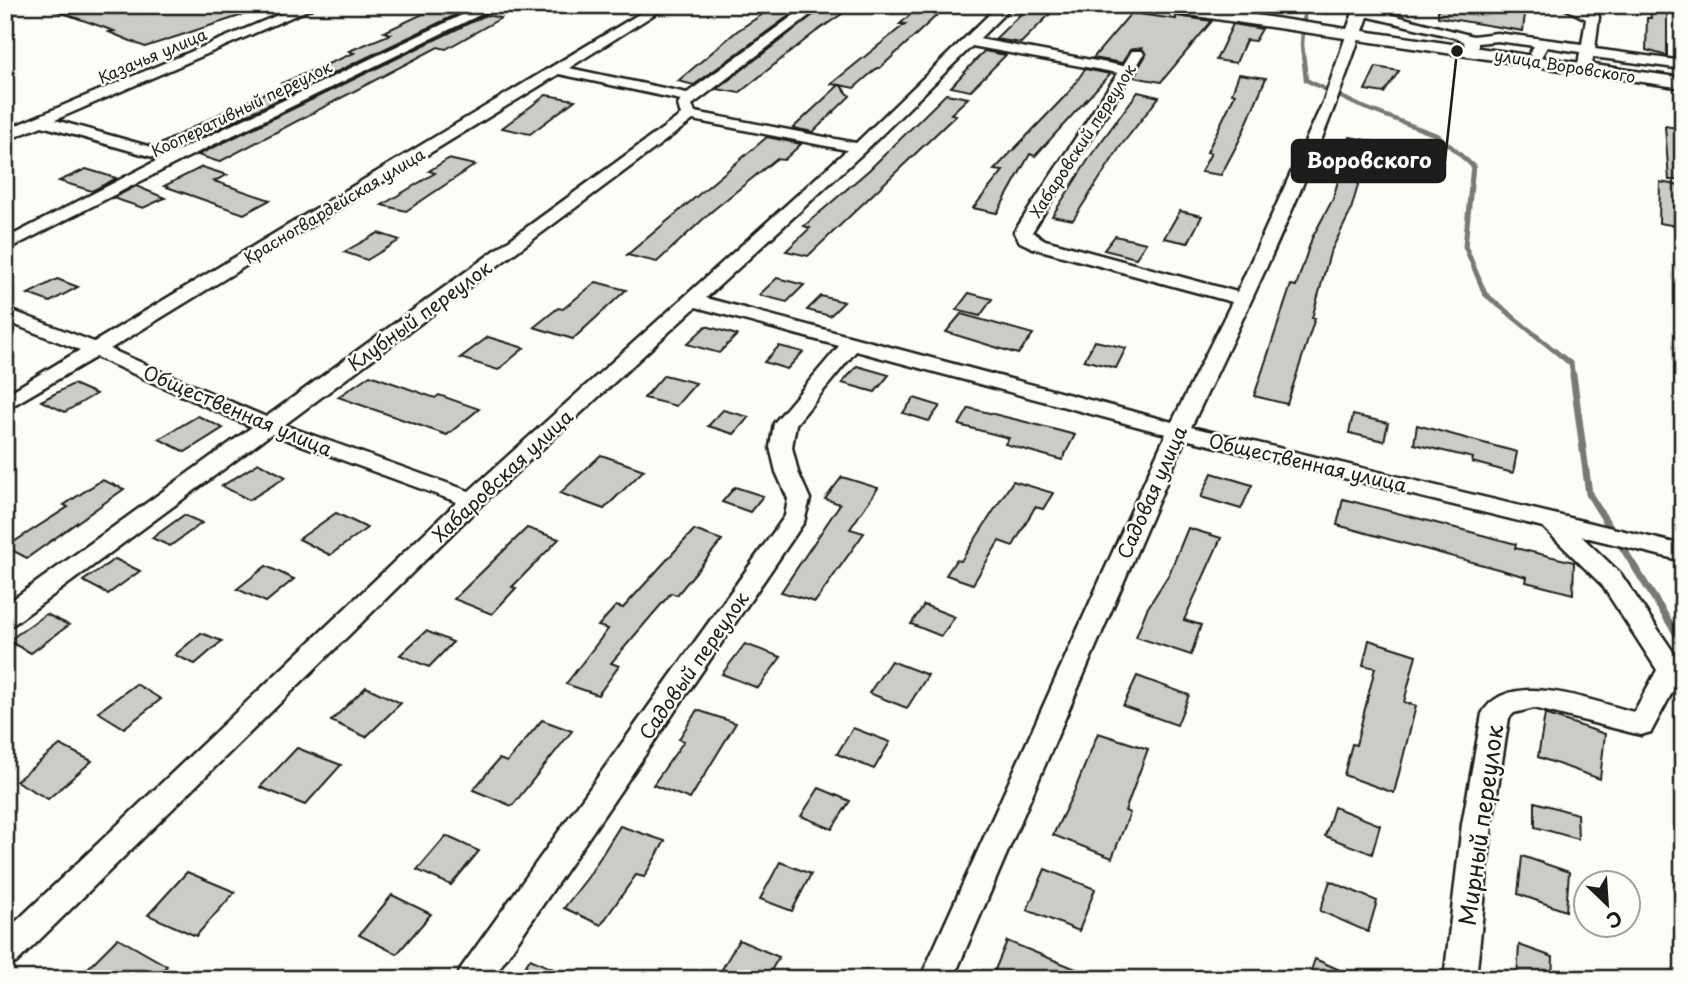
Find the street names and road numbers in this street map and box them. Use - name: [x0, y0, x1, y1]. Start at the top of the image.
- street label: Казачья улица: [94, 21, 210, 89]
- street label: улица Воровского: [1493, 42, 1637, 88]
- street label: Кооперативный переулок: [146, 53, 336, 162]
- street label: Хабаровский переулок: [1023, 58, 1141, 222]
- street label: Красногвардейская улица: [239, 141, 429, 269]
- street label: Клубный переулок: [341, 253, 498, 377]
- street label: Общественная улица: [139, 358, 337, 463]
- street label: Хабаровская улица: [425, 402, 579, 548]
- street label: Садовая улица: [1109, 421, 1193, 563]
- street label: Общественная улица: [1206, 426, 1410, 498]
- street label: Садовый переулок: [631, 585, 755, 745]
- street label: Мирный переулок: [1449, 722, 1511, 928]

